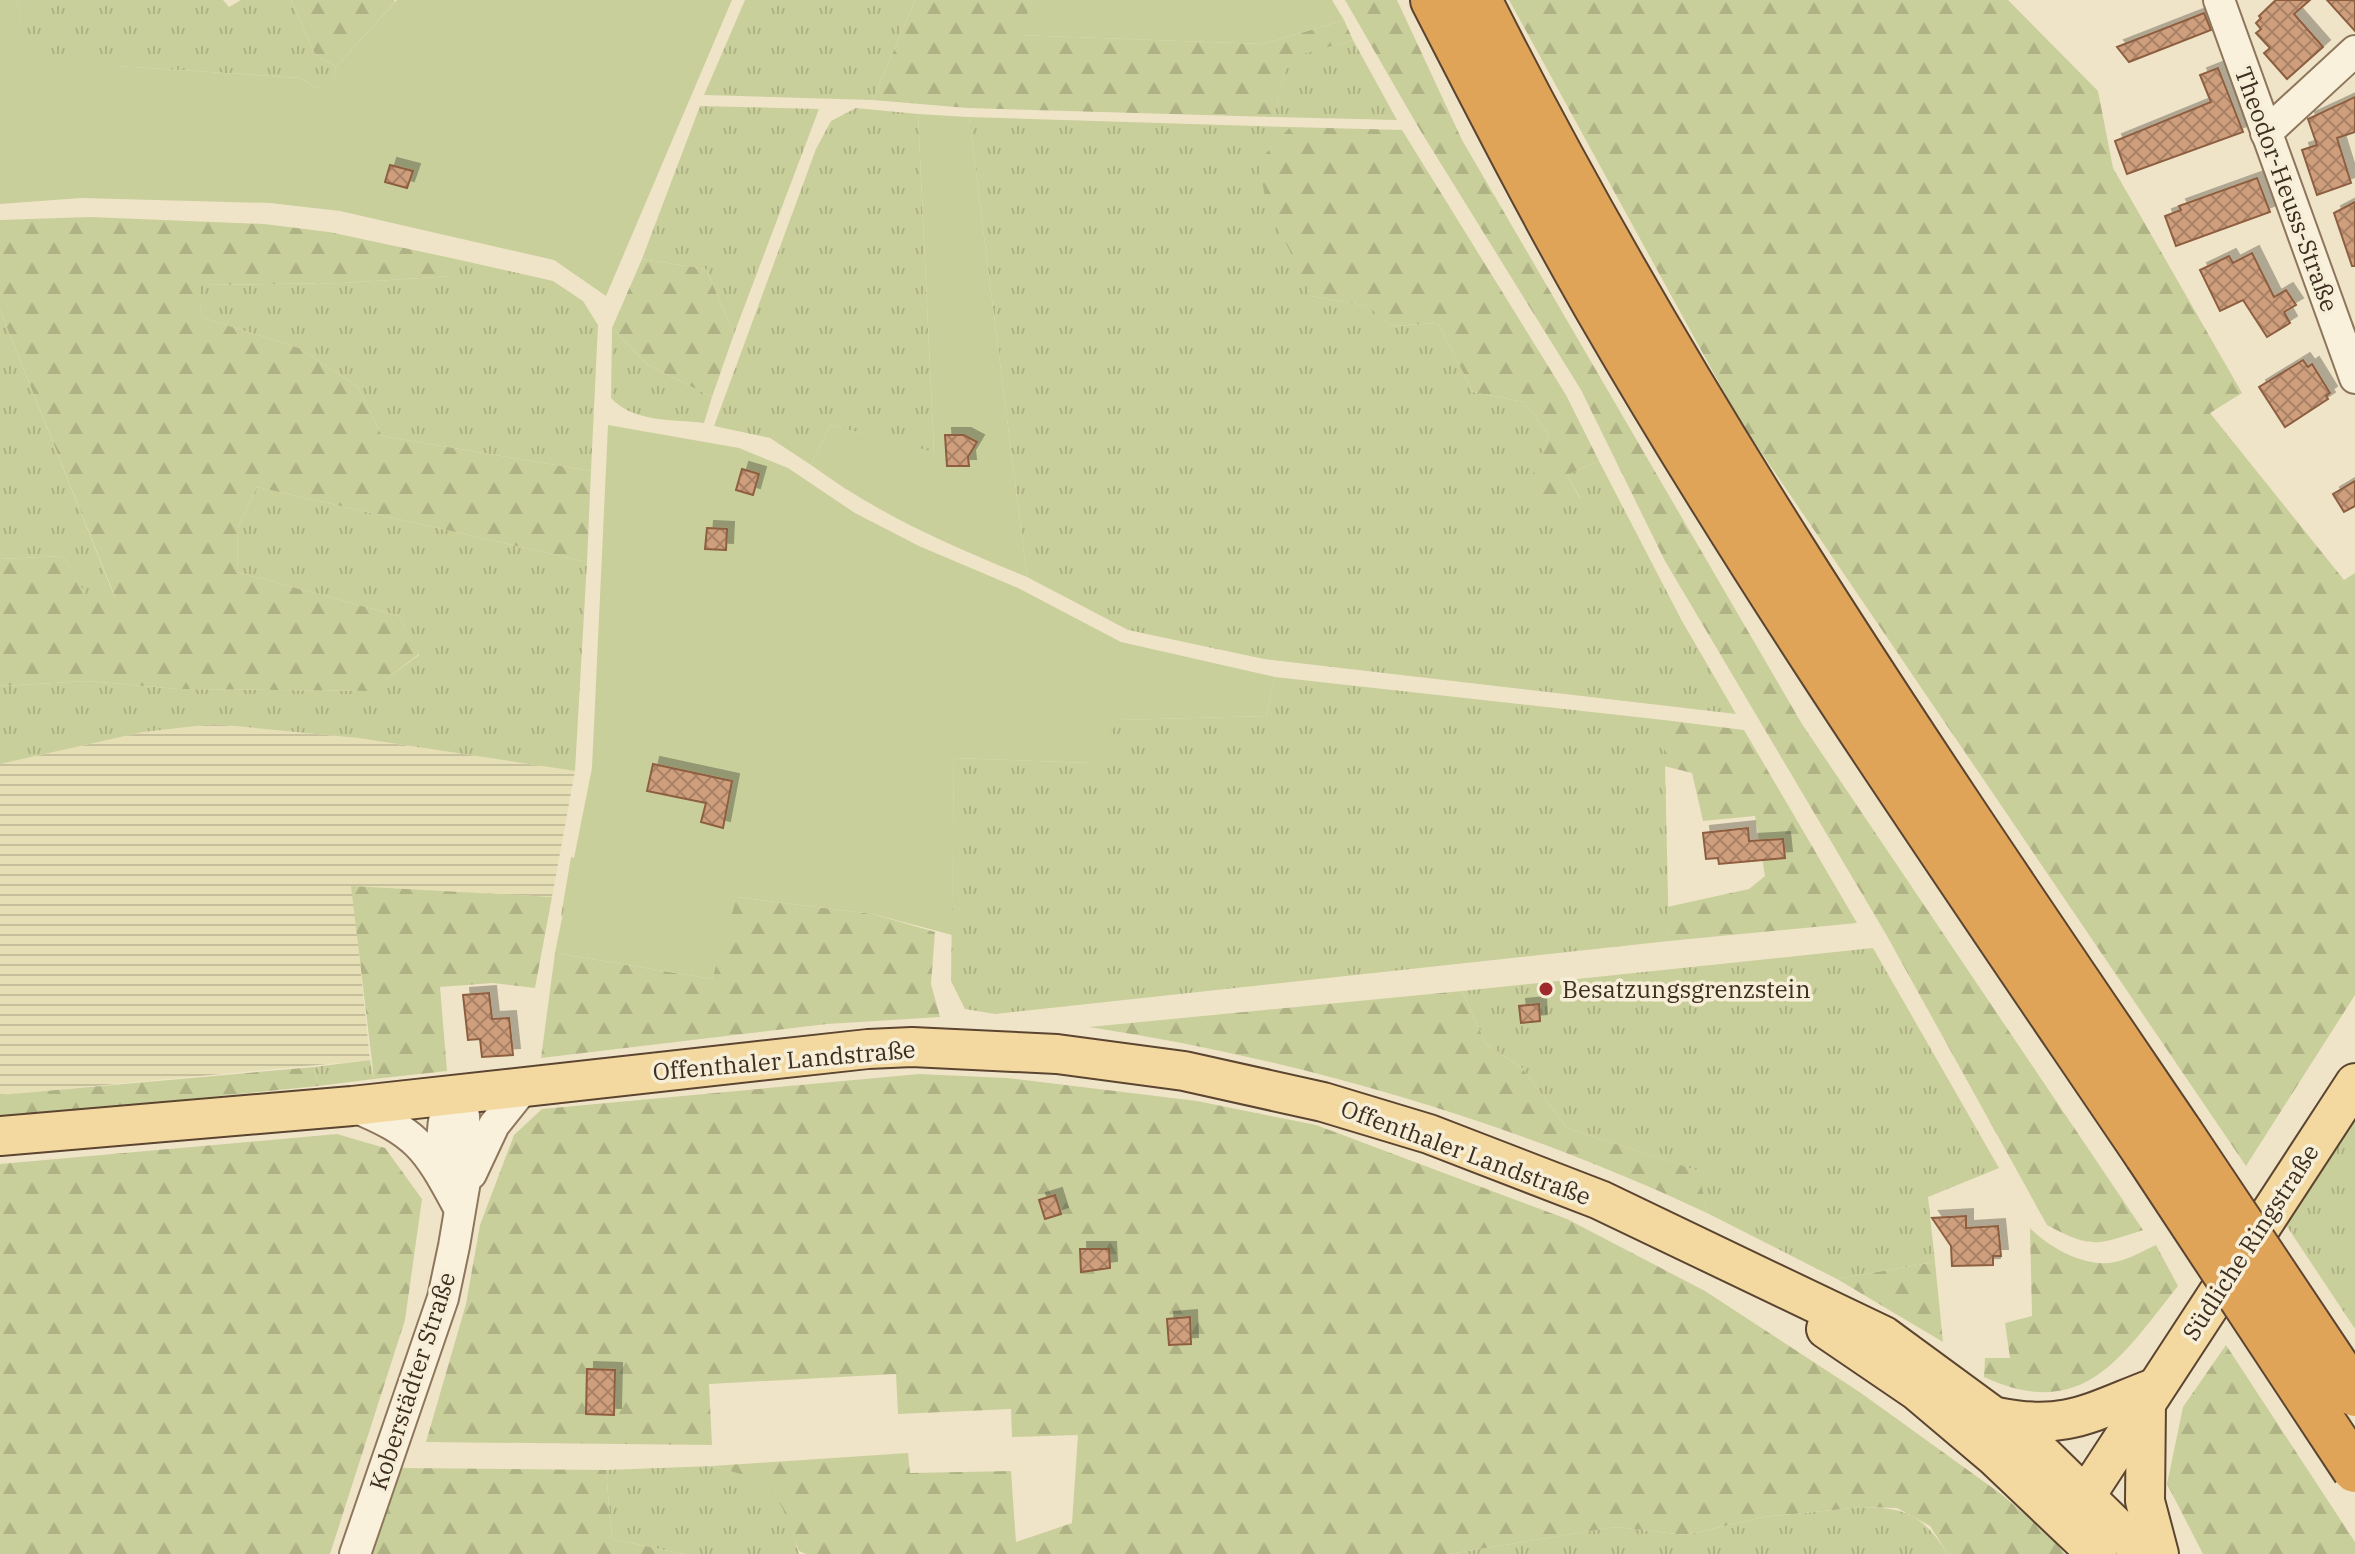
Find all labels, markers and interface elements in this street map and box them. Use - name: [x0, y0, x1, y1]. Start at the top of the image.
- street label: Theodor-Heuss-Straße: [2228, 62, 2346, 316]
- place label: Besatzungsgrenzstein: [1562, 973, 1811, 1005]
- marker: Besatzungsgrenzstein: [1537, 980, 1555, 998]
- street label: Offenthaler Landstraße: [651, 1033, 917, 1087]
- street label: Offenthaler Landstraße: [1337, 1092, 1595, 1212]
- street label: Südliche Ringstraße: [2174, 1138, 2326, 1346]
- street label: Koberstädter Straße: [362, 1268, 462, 1494]

